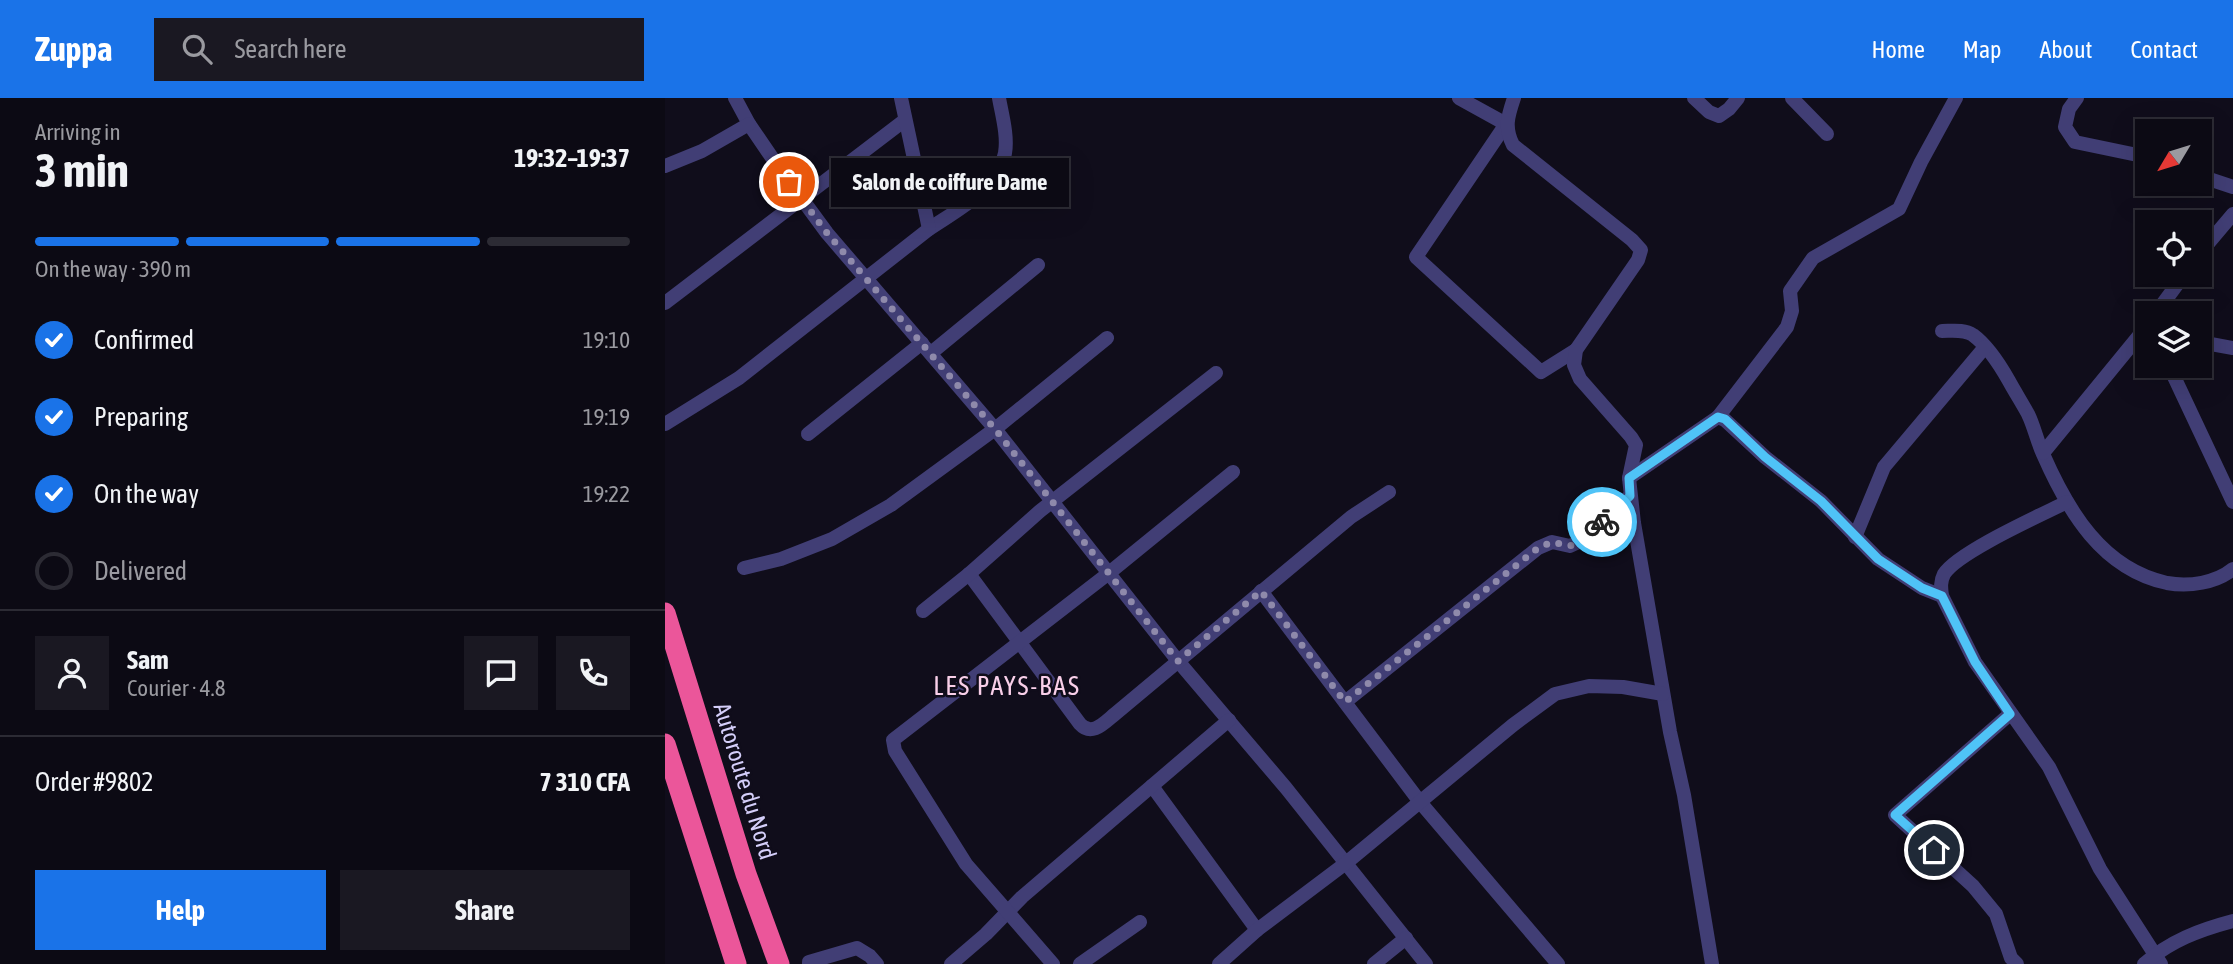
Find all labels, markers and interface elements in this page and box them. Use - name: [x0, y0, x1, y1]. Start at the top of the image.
- search box: [154, 18, 644, 81]
- text: Zuppa: [35, 30, 112, 68]
- icon: search: [178, 30, 216, 68]
- text: Search here: [234, 34, 347, 64]
- text: Home: [1871, 36, 1925, 63]
- text: Map: [1963, 36, 2001, 63]
- text: About: [2039, 36, 2092, 63]
- text: Contact: [2130, 36, 2198, 63]
- text: Arriving in: [35, 119, 121, 145]
- north arrow: [2135, 119, 2212, 196]
- map controls: [2135, 119, 2212, 378]
- text: 19:32–19:37: [514, 143, 630, 173]
- text: 3 min: [35, 144, 129, 197]
- pin: [759, 152, 819, 212]
- callout: Salon de coiffure Dame: [831, 158, 1069, 206]
- icon: bag: [770, 163, 808, 201]
- text: Salon de coiffure Dame: [853, 169, 1047, 195]
- button: locate: [2135, 210, 2212, 287]
- text: On the way · 390 m: [35, 256, 191, 282]
- button: layers: [2135, 301, 2212, 378]
- icon: check: [35, 321, 73, 359]
- text: Confirmed: [94, 325, 194, 355]
- text: 19:10: [583, 327, 630, 353]
- icon: check: [35, 398, 73, 436]
- text: Preparing: [94, 402, 188, 432]
- text: 19:19: [583, 404, 630, 430]
- icon: check: [35, 475, 73, 513]
- text: On the way: [94, 479, 199, 509]
- text: 19:22: [583, 481, 630, 507]
- courier: [1567, 487, 1637, 557]
- icon: bike: [1583, 503, 1621, 541]
- text: Delivered: [94, 556, 187, 586]
- button: person: [35, 636, 109, 710]
- button: chat: [464, 636, 538, 710]
- button: phone: [556, 636, 630, 710]
- text: Sam: [127, 645, 169, 675]
- district label: LES PAYS-BAS: [933, 671, 1081, 701]
- text: Courier · 4.8: [127, 675, 226, 701]
- street label: Autoroute du Nord: [708, 699, 782, 863]
- text: Order #9802: [35, 767, 154, 797]
- text: 7 310 CFA: [540, 767, 630, 797]
- pin: [1904, 820, 1964, 880]
- icon: home: [1915, 831, 1953, 869]
- button: Help: [35, 870, 326, 950]
- button: Share: [340, 870, 630, 950]

